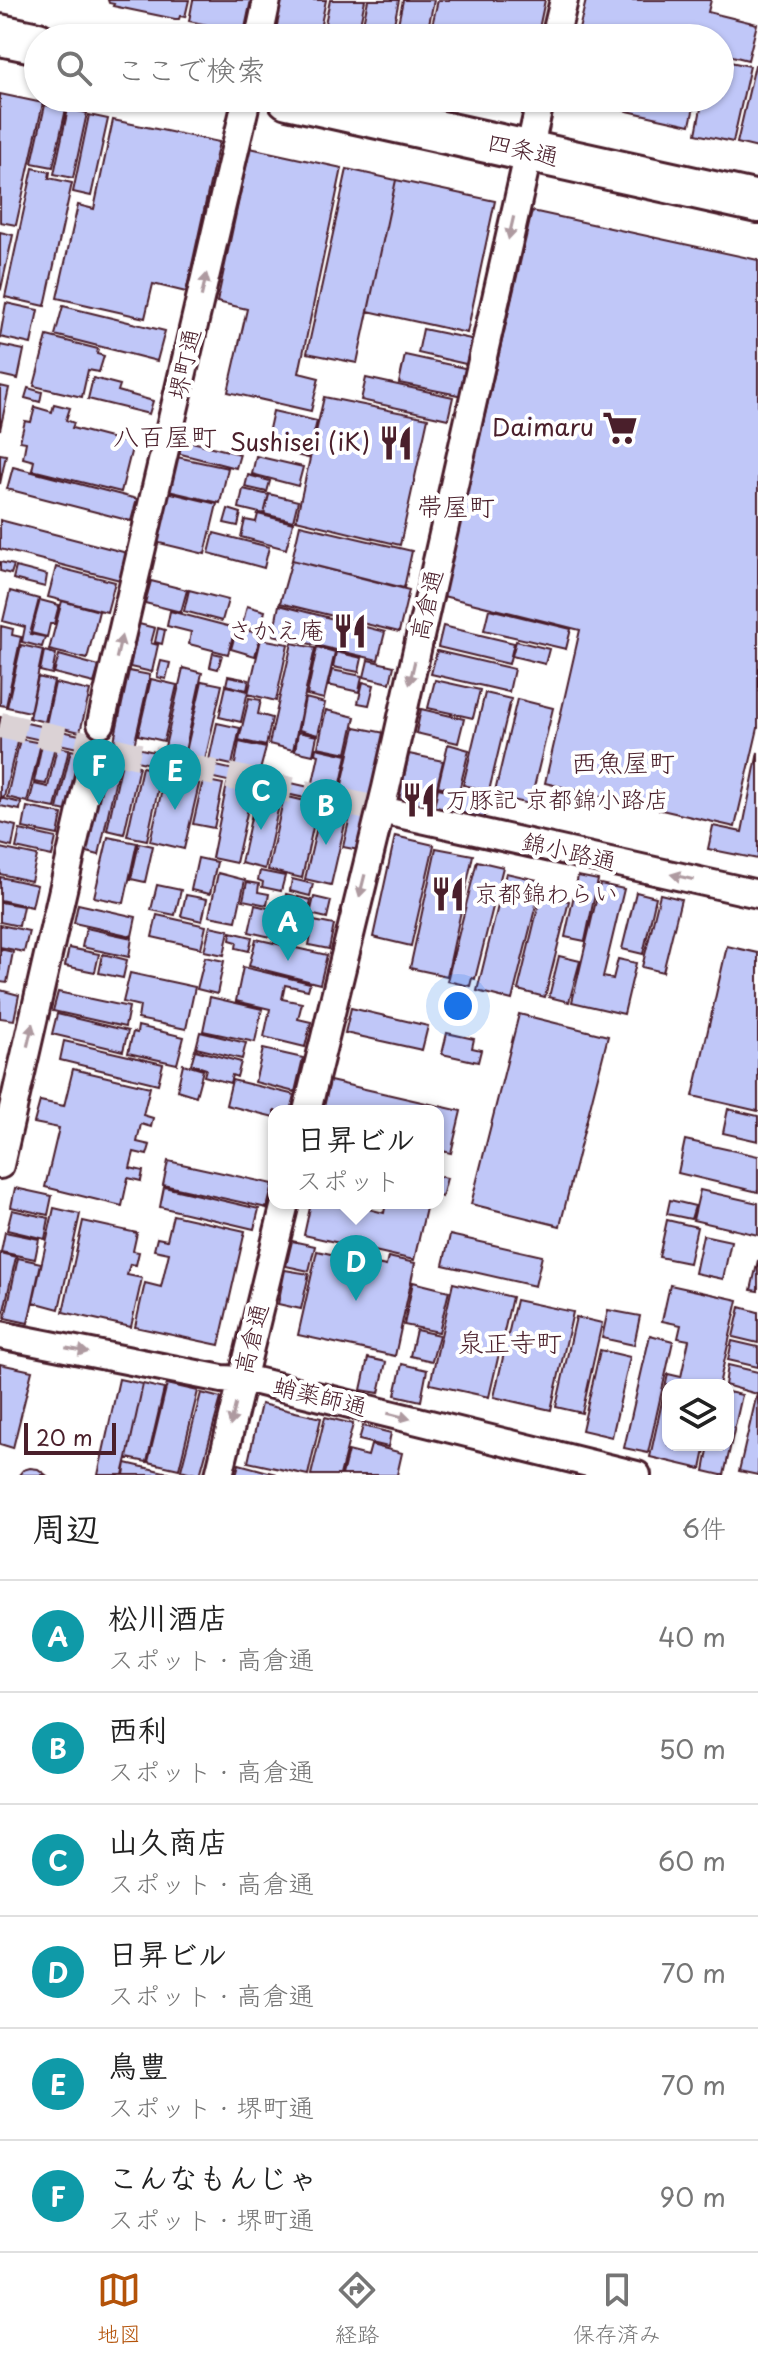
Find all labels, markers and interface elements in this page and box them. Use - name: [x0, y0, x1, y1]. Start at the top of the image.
- search box: [24, 24, 734, 112]
- icon: search: [52, 46, 96, 90]
- text: ここで検索: [116, 46, 266, 91]
- street label: 四条通: [484, 122, 563, 174]
- one-way arrow: [504, 215, 517, 240]
- one-way arrow: [198, 273, 211, 298]
- street label: 堺町通: [157, 324, 209, 403]
- place label: Daimaru: [492, 408, 594, 444]
- supermarket icon: Daimaru: [601, 409, 639, 447]
- district label: 八百屋町: [113, 416, 217, 455]
- place label: Sushisei (iK): [230, 423, 370, 459]
- restaurant icon: Sushisei (iK): [377, 424, 415, 462]
- district label: 帯屋町: [417, 486, 495, 525]
- street label: 高倉通: [399, 565, 451, 644]
- place label: さかえ庵: [228, 611, 324, 647]
- restaurant icon: さかえ庵: [331, 612, 369, 650]
- one-way arrow: [113, 635, 126, 660]
- one-way arrow: [405, 660, 418, 685]
- pin: F: [73, 739, 125, 805]
- district label: 西魚屋町: [571, 742, 675, 781]
- pin: E: [149, 744, 201, 810]
- pin: C: [235, 764, 287, 830]
- pin: B: [300, 779, 352, 845]
- place label: 万豚記 京都錦小路店: [445, 780, 669, 816]
- restaurant icon: 万豚記 京都錦小路店: [400, 781, 438, 819]
- street label: 錦小路通: [519, 822, 620, 878]
- one-way arrow: [669, 870, 694, 883]
- one-way arrow: [355, 873, 368, 898]
- place label: 京都錦わらい: [474, 874, 618, 910]
- restaurant icon: 京都錦わらい: [429, 875, 467, 913]
- pin: A: [262, 895, 314, 961]
- your location: [438, 986, 478, 1026]
- one-way arrow: [24, 1022, 37, 1047]
- popup: [268, 1105, 444, 1209]
- text: 日昇ビル: [296, 1115, 416, 1160]
- text: スポット: [296, 1160, 400, 1199]
- pin: D: [330, 1235, 382, 1301]
- street label: 高倉通: [224, 1299, 276, 1378]
- district label: 泉正寺町: [458, 1322, 562, 1361]
- one-way arrow: [64, 1345, 89, 1357]
- street label: 蛸薬師通: [270, 1366, 371, 1424]
- map controls: [662, 1379, 734, 1451]
- button: layers: [662, 1379, 734, 1451]
- one-way arrow: [226, 1402, 239, 1427]
- one-way arrow: [387, 1411, 412, 1423]
- scale bar: [24, 1419, 116, 1455]
- text: 20 m: [36, 1420, 93, 1453]
- text: 周辺: [32, 1501, 100, 1553]
- text: 6件: [682, 1508, 726, 1547]
- text: 松川酒店: [108, 1594, 228, 1639]
- text: A: [48, 1617, 68, 1656]
- text: 40 m: [658, 1617, 726, 1656]
- text: スポット · 高倉通: [108, 1639, 314, 1678]
- text: 西利: [108, 1706, 168, 1751]
- text: B: [49, 1729, 67, 1768]
- text: 50 m: [659, 1729, 726, 1768]
- text: スポット · 高倉通: [108, 1751, 314, 1790]
- text: 山久商店: [108, 1818, 228, 1863]
- text: C: [48, 1841, 68, 1880]
- text: 60 m: [658, 1841, 726, 1880]
- text: スポット · 高倉通: [108, 1863, 314, 1902]
- text: 日昇ビル: [108, 1930, 227, 1975]
- text: D: [48, 1953, 68, 1992]
- text: 70 m: [661, 1953, 726, 1992]
- text: スポット · 高倉通: [108, 1975, 314, 2014]
- text: 鳥豊: [108, 2042, 168, 2087]
- text: E: [50, 2065, 66, 2104]
- text: 70 m: [661, 2065, 726, 2104]
- text: スポット · 堺町通: [108, 2087, 314, 2126]
- text: こんなもんじゃ: [108, 2154, 318, 2199]
- text: F: [50, 2177, 66, 2216]
- text: 90 m: [659, 2177, 726, 2216]
- text: スポット · 堺町通: [108, 2199, 314, 2238]
- tab: 地図: [97, 2268, 141, 2349]
- tab: 経路: [335, 2268, 379, 2349]
- tab: 保存済み: [573, 2268, 661, 2349]

